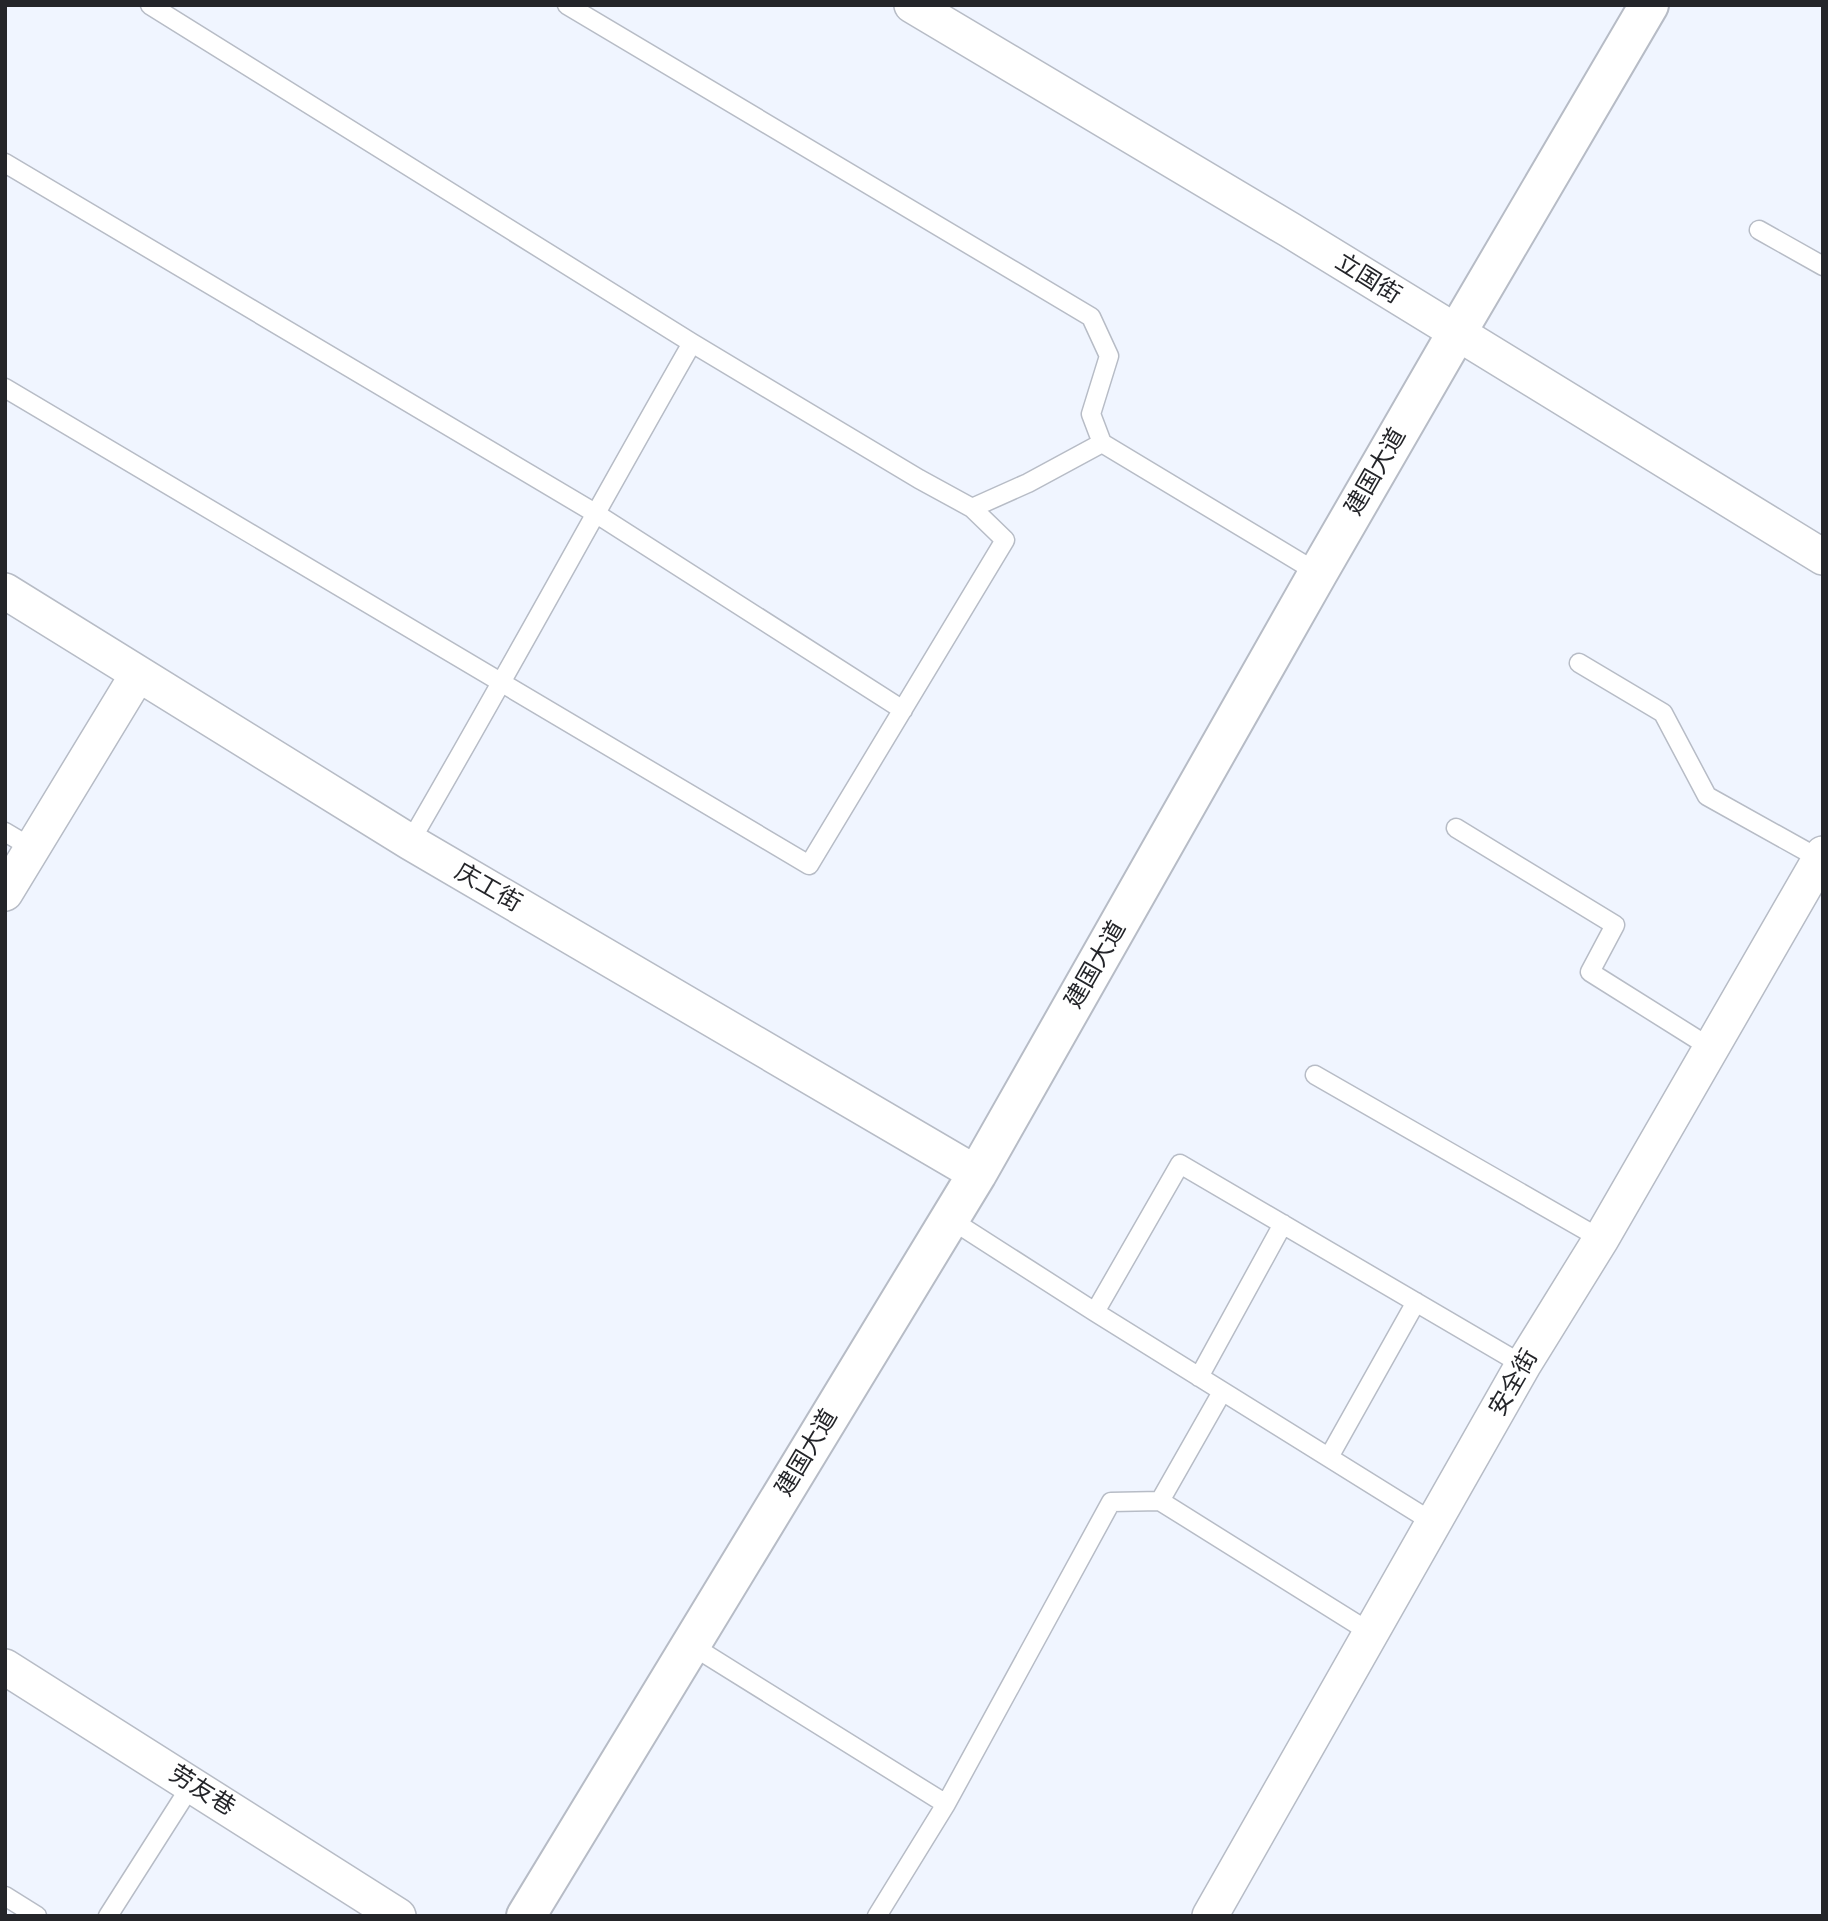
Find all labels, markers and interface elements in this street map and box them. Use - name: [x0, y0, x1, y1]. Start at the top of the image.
- street label: 立国街: [1328, 245, 1408, 313]
- street label: 建国大道: [1336, 421, 1416, 523]
- street label: 庆工街: [448, 854, 528, 922]
- street label: 建国大道: [1056, 914, 1136, 1016]
- street label: 安全街: [1480, 1343, 1548, 1423]
- street label: 建国大道: [767, 1403, 847, 1503]
- street label: 劳友巷: [162, 1757, 242, 1825]

